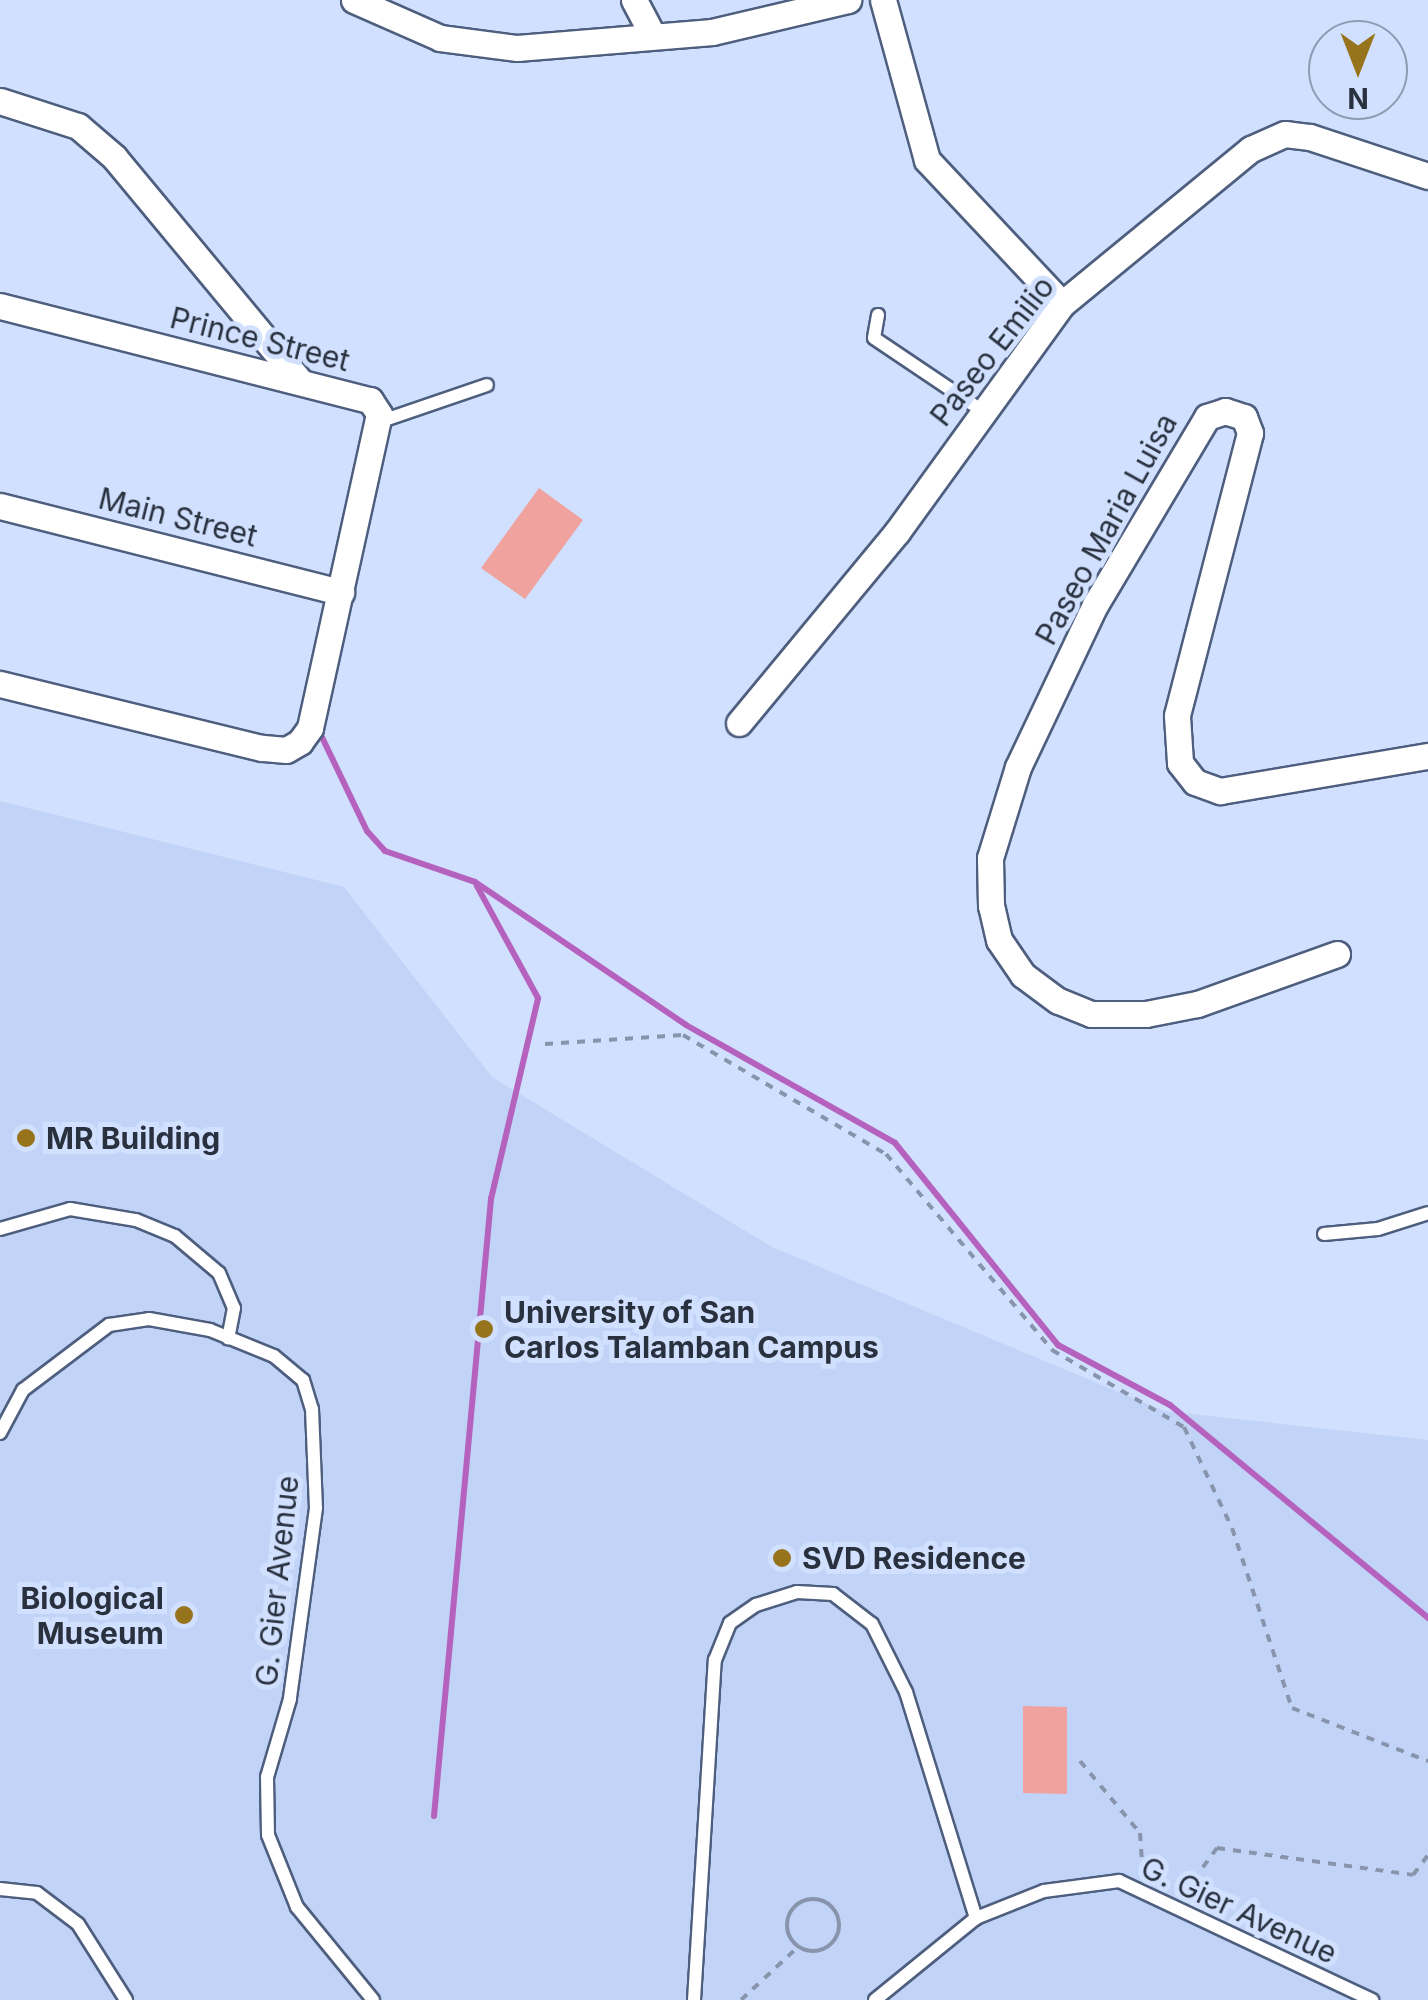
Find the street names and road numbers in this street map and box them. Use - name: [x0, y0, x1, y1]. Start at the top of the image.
- street label: Paseo Emilio: [922, 269, 1062, 433]
- street label: Prince Street: [167, 299, 353, 379]
- street label: Paseo Maria Luisa: [1028, 407, 1184, 651]
- street label: Main Street: [95, 480, 261, 554]
- street label: G. Gier Avenue: [248, 1474, 306, 1688]
- street label: G. Gier Avenue: [1135, 1849, 1343, 1971]

